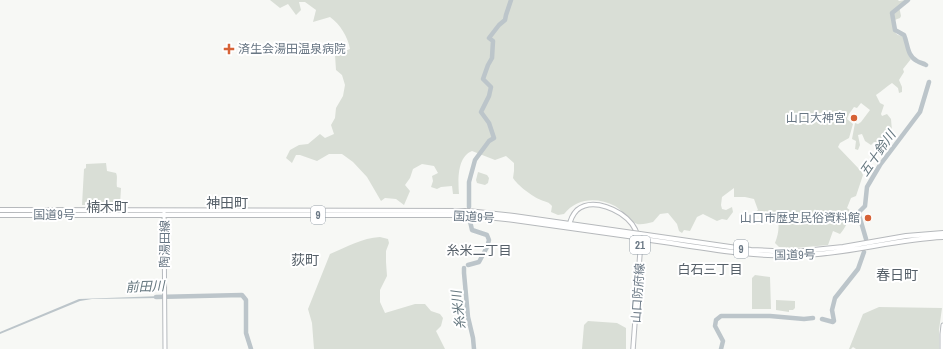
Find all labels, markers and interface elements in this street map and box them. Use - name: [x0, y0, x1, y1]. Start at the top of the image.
- place label: 済生会湯田温泉病院: [238, 41, 346, 57]
- marker: 済生会湯田温泉病院: [223, 43, 235, 55]
- place label: 山口大神宮: [786, 110, 846, 126]
- marker: 山口大神宮: [849, 113, 859, 123]
- water label: 五十鈴川: [856, 125, 900, 179]
- district label: 神田町: [206, 194, 248, 212]
- district label: 楠木町: [86, 198, 128, 216]
- road number: 9: [311, 206, 325, 224]
- street label: 国道9号: [33, 207, 75, 223]
- street label: 国道9号: [453, 208, 495, 226]
- place label: 山口市歴史民俗資料館: [740, 210, 860, 226]
- marker: 山口市歴史民俗資料館: [863, 213, 873, 223]
- street label: 陶湯田線: [157, 220, 173, 268]
- road number: 21: [630, 236, 650, 254]
- road number: 9: [734, 240, 748, 258]
- district label: 糸米二丁目: [446, 242, 512, 259]
- street label: 国道9号: [774, 247, 816, 263]
- district label: 荻町: [291, 251, 319, 269]
- district label: 白石三丁目: [677, 261, 743, 278]
- street label: 山口防府線: [628, 263, 648, 323]
- district label: 春日町: [876, 266, 918, 284]
- water label: 前田川: [125, 277, 167, 296]
- water label: 糸米川: [447, 288, 469, 330]

